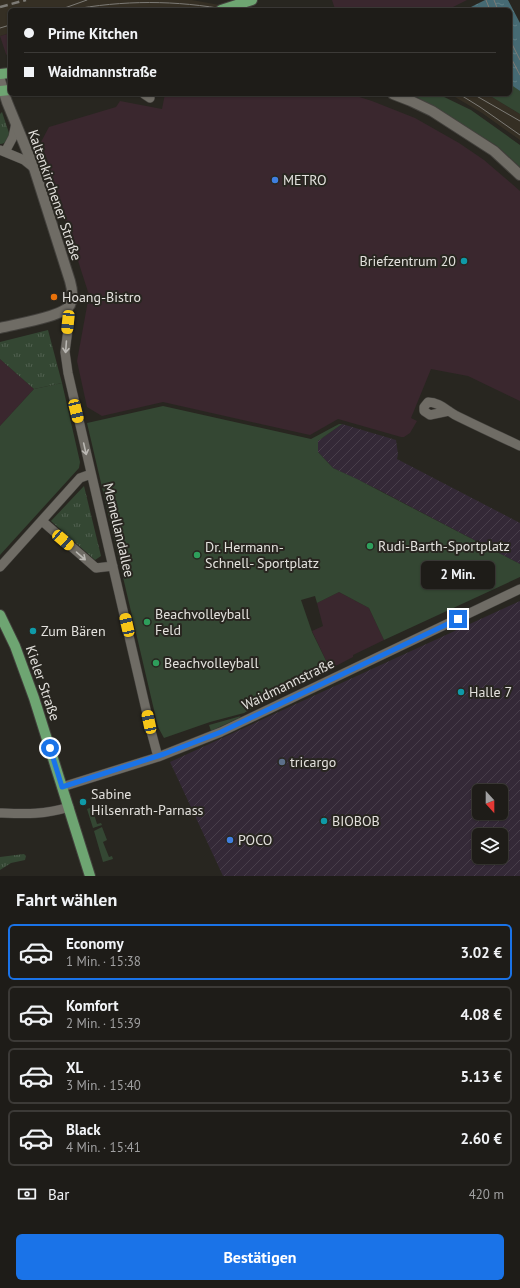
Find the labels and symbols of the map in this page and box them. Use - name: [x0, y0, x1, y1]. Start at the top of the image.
- street label: Kaltenkirchener Straße: [24, 127, 86, 263]
- place label: METRO: [283, 171, 327, 189]
- marker: METRO: [270, 175, 280, 185]
- place label: Briefzentrum 20: [360, 252, 456, 270]
- marker: Briefzentrum 20: [459, 256, 469, 266]
- place label: Hoang-Bistro: [62, 288, 141, 306]
- marker: Hoang-Bistro: [49, 292, 59, 302]
- car: [61, 309, 75, 335]
- one-way arrow: [63, 340, 70, 353]
- car: [67, 398, 85, 424]
- one-way arrow: [82, 442, 90, 455]
- street label: Memellandallee: [99, 481, 139, 579]
- car: [50, 528, 76, 552]
- place label: Rudi-Barth-Sportplatz: [378, 537, 510, 555]
- place label: Dr. Hermann- Schnell- Sportplatz: [205, 538, 319, 572]
- marker: Rudi-Barth-Sportplatz: [365, 541, 375, 551]
- marker: Dr. Hermann- Schnell- Sportplatz: [192, 550, 202, 560]
- one-way arrow: [76, 551, 87, 560]
- callout: 2 Min.: [421, 561, 495, 589]
- place label: Beachvolleyball Feld: [155, 605, 250, 639]
- route end: [449, 610, 467, 628]
- car: [118, 612, 136, 638]
- marker: Beachvolleyball Feld: [142, 617, 152, 627]
- place label: Zum Bären: [41, 622, 106, 640]
- marker: Zum Bären: [28, 626, 38, 636]
- street label: Kieler Straße: [22, 643, 64, 723]
- place label: Beachvolleyball: [164, 654, 259, 672]
- street label: Waidmannstraße: [239, 654, 337, 714]
- marker: Beachvolleyball: [151, 658, 161, 668]
- place label: Halle 7: [469, 683, 512, 701]
- marker: Halle 7: [456, 687, 466, 697]
- car: [141, 709, 157, 735]
- route start: [41, 739, 59, 757]
- place label: tricargo: [290, 753, 336, 771]
- marker: tricargo: [277, 757, 287, 767]
- north arrow: [472, 784, 508, 820]
- place label: Sabine Hilsenrath-Parnass: [91, 785, 204, 819]
- marker: Sabine Hilsenrath-Parnass: [78, 797, 88, 807]
- place label: BIOBOB: [332, 812, 380, 830]
- marker: BIOBOB: [319, 816, 329, 826]
- place label: POCO: [238, 831, 272, 849]
- marker: POCO: [225, 835, 235, 845]

